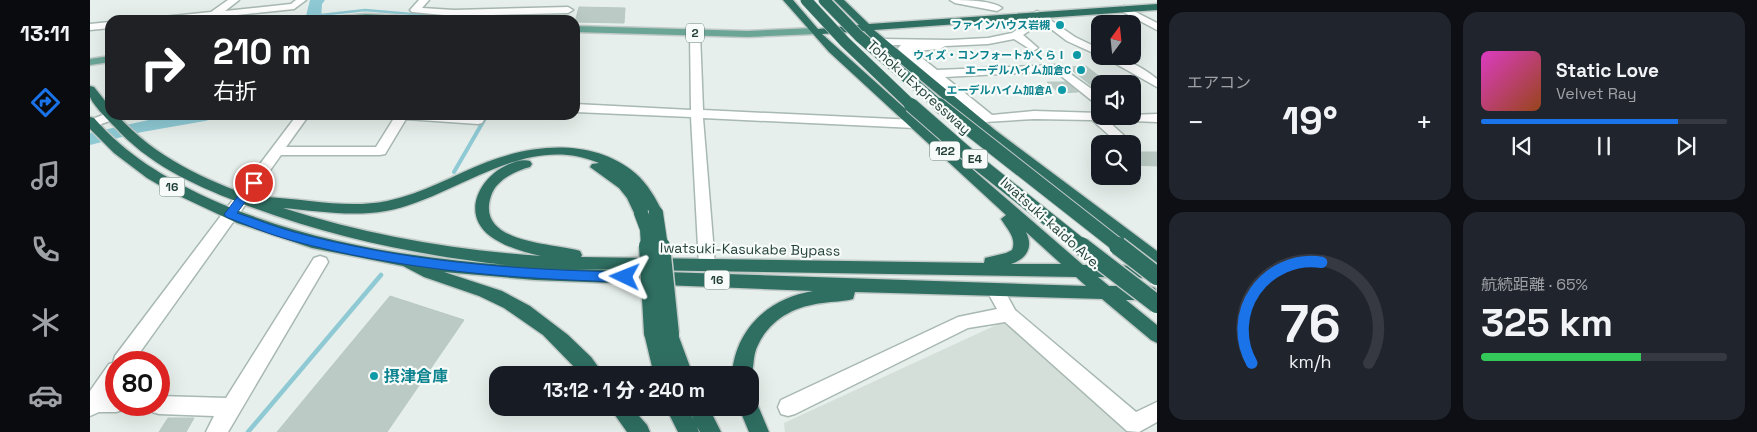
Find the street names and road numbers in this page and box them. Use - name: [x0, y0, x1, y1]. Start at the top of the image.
- road number: 2: [686, 23, 704, 42]
- street label: Tohoku Expressway: [864, 36, 974, 138]
- road number: 122: [930, 142, 960, 160]
- road number: E4: [962, 150, 988, 168]
- street label: Iwatsuki-kaido Ave.: [997, 173, 1105, 273]
- road number: 16: [160, 178, 184, 196]
- street label: Iwatsuki-Kasukabe Bypass: [660, 238, 840, 260]
- road number: 16: [704, 270, 730, 290]

